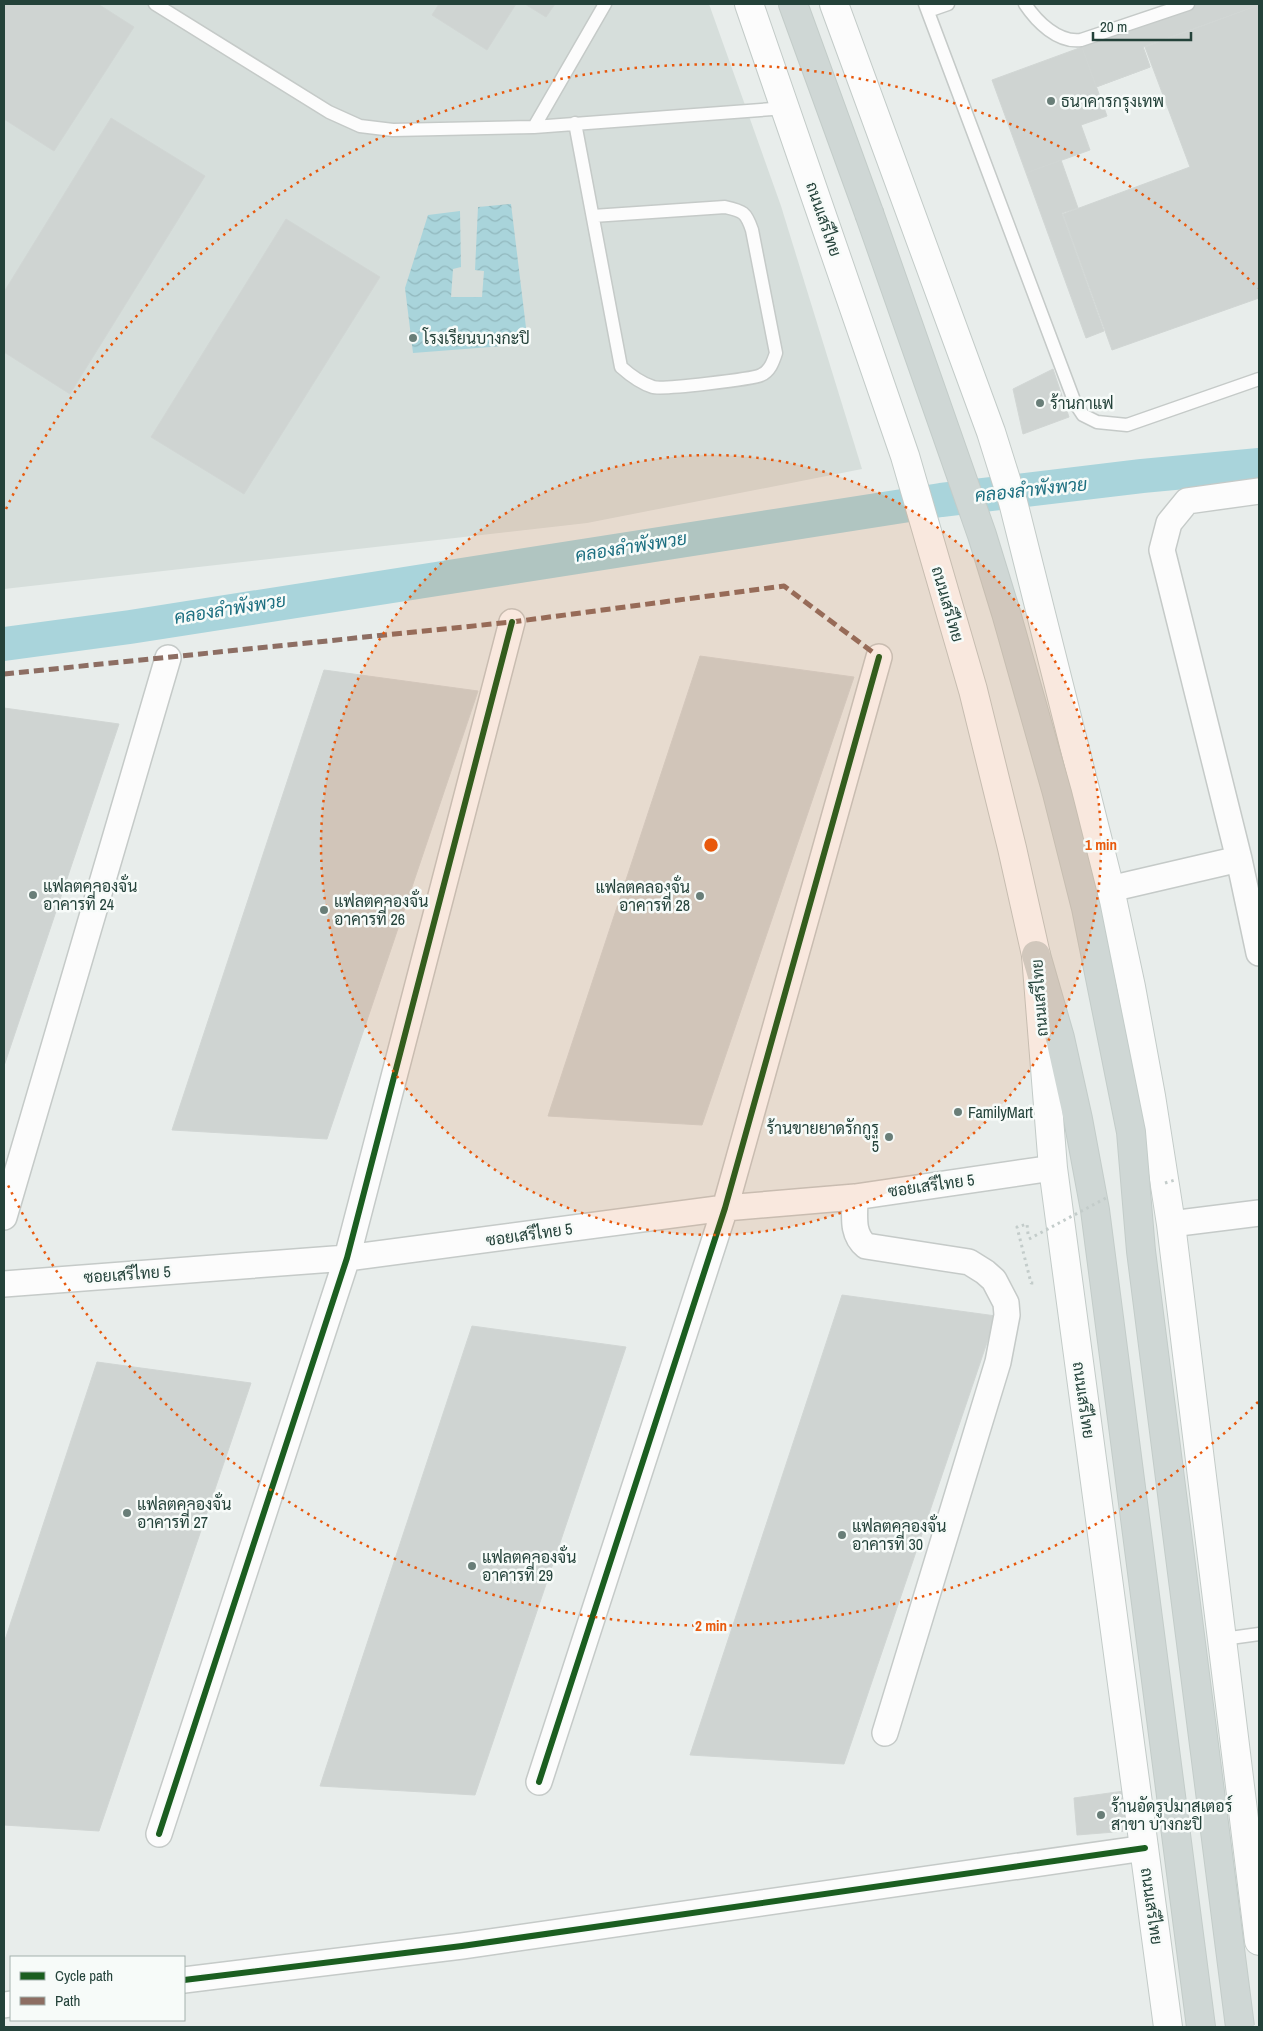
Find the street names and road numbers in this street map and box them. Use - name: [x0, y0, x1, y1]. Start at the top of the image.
- street label: ถนนเสรีไทย: [801, 179, 847, 259]
- street label: ถนนเสรีไทย: [927, 564, 969, 644]
- street label: ถนนเสรีไทย: [1025, 959, 1053, 1037]
- street label: ซอยเสรีไทย 5: [886, 1168, 976, 1202]
- street label: ซอยเสรีไทย 5: [484, 1217, 574, 1251]
- street label: ซอยเสรีไทย 5: [83, 1260, 171, 1288]
- street label: ถนนเสรีไทย: [1068, 1360, 1100, 1440]
- street label: ถนนเสรีไทย: [1136, 1866, 1168, 1946]

